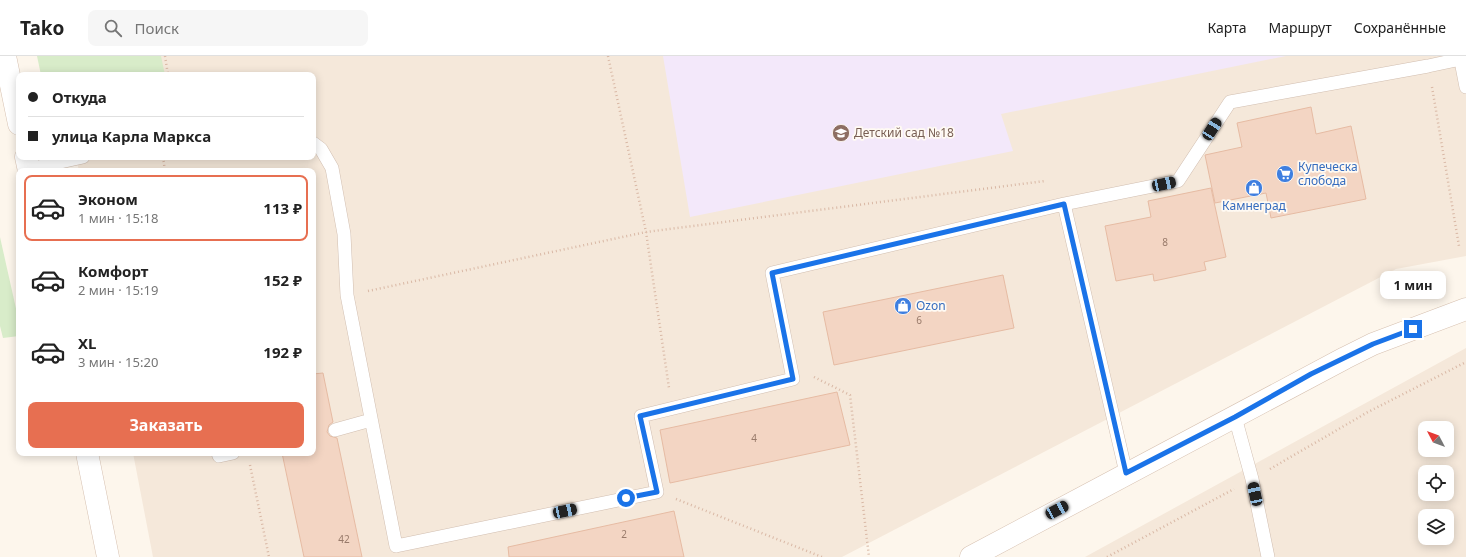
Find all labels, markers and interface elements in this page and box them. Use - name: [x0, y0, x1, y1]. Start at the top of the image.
- search box: [88, 10, 368, 46]
- text: Tako: [20, 15, 64, 41]
- icon: search: [102, 17, 124, 39]
- text: Поиск: [134, 18, 179, 38]
- text: Карта: [1207, 18, 1246, 37]
- text: Маршрут: [1268, 18, 1332, 37]
- text: Сохранённые: [1354, 18, 1446, 37]
- text: Откуда: [52, 87, 107, 107]
- car: [1200, 116, 1224, 142]
- school or university icon: Детский сад №18: [831, 123, 851, 143]
- place label: Детский сад №18: [854, 124, 954, 141]
- text: улица Карла Маркса: [52, 126, 211, 146]
- place label: Купеческа слобода: [1298, 158, 1358, 189]
- supermarket icon: Купеческа слобода: [1275, 164, 1295, 184]
- car: [1151, 176, 1177, 192]
- shop icon: Камнеград: [1244, 178, 1264, 198]
- text: Эконом: [78, 189, 138, 209]
- icon: car: [30, 190, 66, 226]
- place label: Камнеград: [1222, 197, 1287, 214]
- text: 113 ₽: [263, 198, 302, 218]
- text: 1 мин · 15:18: [78, 209, 158, 227]
- house number: 8: [1162, 235, 1168, 249]
- text: Комфорт: [78, 261, 148, 281]
- icon: car: [30, 262, 66, 298]
- text: 152 ₽: [263, 270, 302, 290]
- callout: 1 мин: [1380, 271, 1446, 299]
- text: 1 мин: [1394, 276, 1433, 294]
- text: 2 мин · 15:19: [78, 281, 158, 299]
- shop icon: Ozon: [893, 296, 913, 316]
- place label: Ozon: [916, 297, 946, 314]
- house number: 6: [916, 313, 922, 327]
- route end: [1404, 320, 1422, 338]
- text: XL: [78, 333, 96, 353]
- icon: car: [30, 334, 66, 370]
- text: 192 ₽: [263, 342, 302, 362]
- text: 3 мин · 15:20: [78, 353, 158, 371]
- button: Заказать: [28, 402, 304, 448]
- north arrow: [1418, 421, 1454, 457]
- map controls: [1418, 421, 1454, 545]
- house number: 4: [751, 431, 757, 445]
- button: locate: [1418, 465, 1454, 501]
- car: [1247, 481, 1263, 507]
- route start: [617, 489, 635, 507]
- car: [1044, 499, 1070, 521]
- car: [552, 503, 578, 519]
- button: layers: [1418, 509, 1454, 545]
- house number: 2: [621, 527, 627, 541]
- house number: 42: [338, 532, 350, 546]

